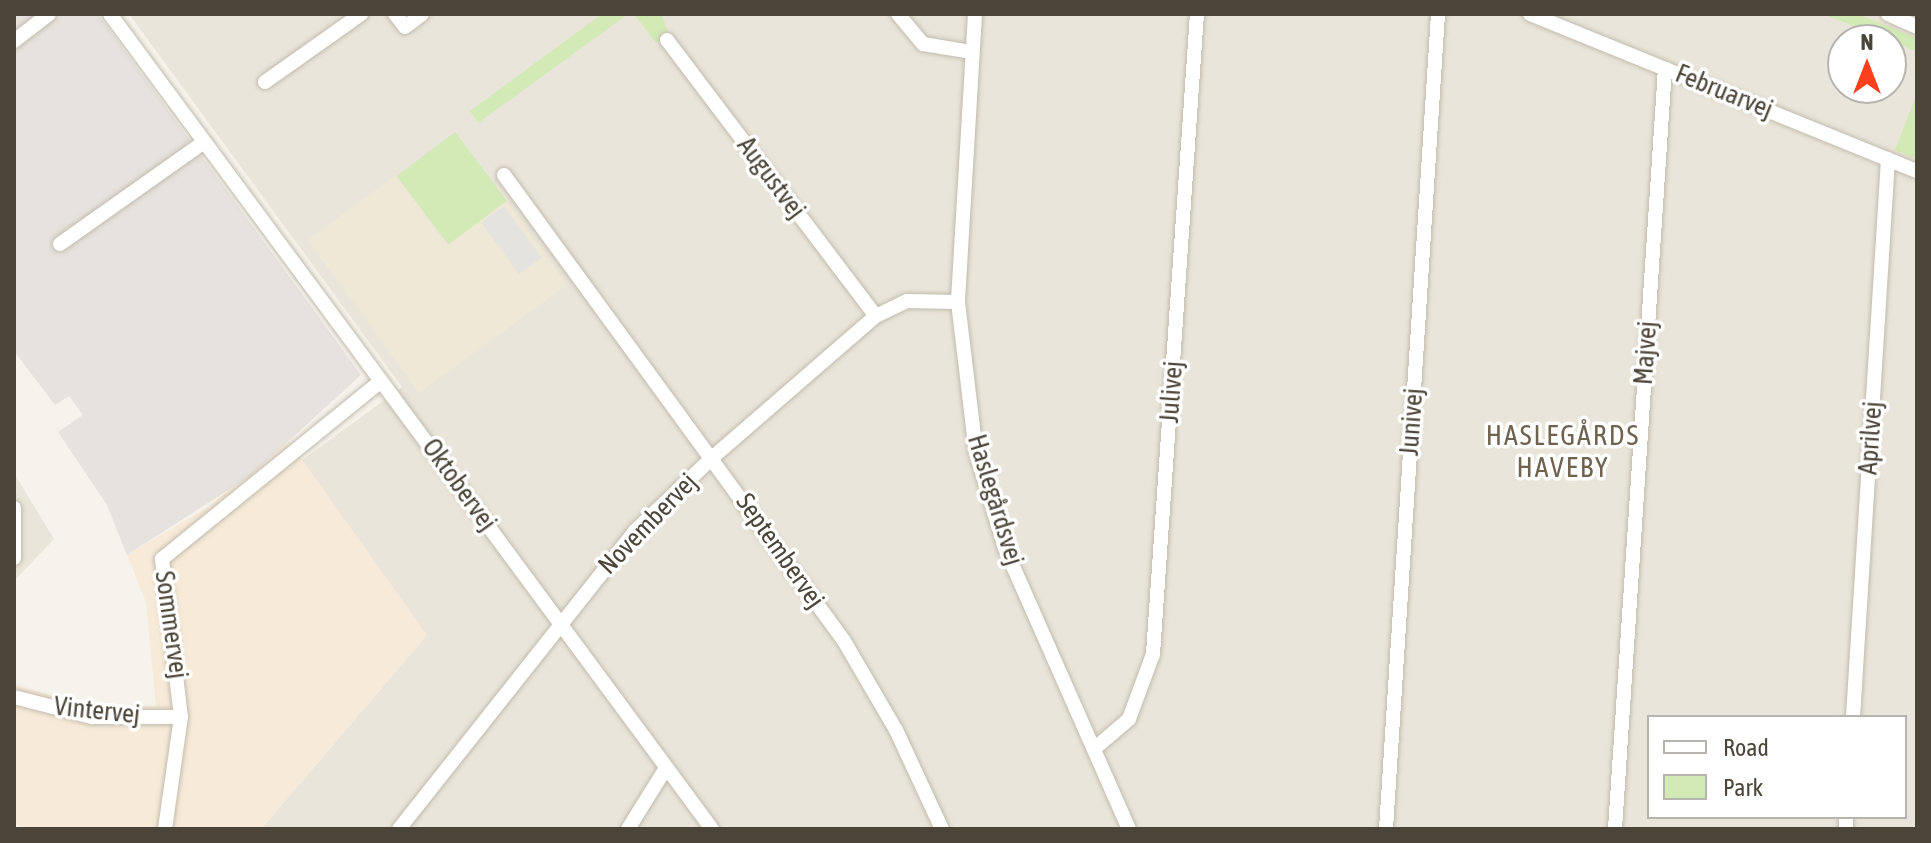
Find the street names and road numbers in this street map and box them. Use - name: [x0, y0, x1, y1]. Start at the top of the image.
- street label: Februarvej: [1671, 58, 1777, 126]
- street label: Augustvej: [730, 131, 812, 225]
- street label: Majvej: [1628, 320, 1664, 386]
- street label: Julivej: [1154, 360, 1190, 424]
- street label: Junivej: [1394, 387, 1430, 457]
- street label: Aprilvej: [1853, 400, 1889, 476]
- street label: Haslegårdsvej: [960, 431, 1030, 569]
- street label: Oktobervej: [415, 433, 503, 537]
- street label: Novembervej: [592, 467, 704, 581]
- street label: Septembervej: [729, 488, 831, 614]
- street label: Sommervej: [148, 569, 194, 681]
- street label: Vintervej: [52, 691, 142, 731]

